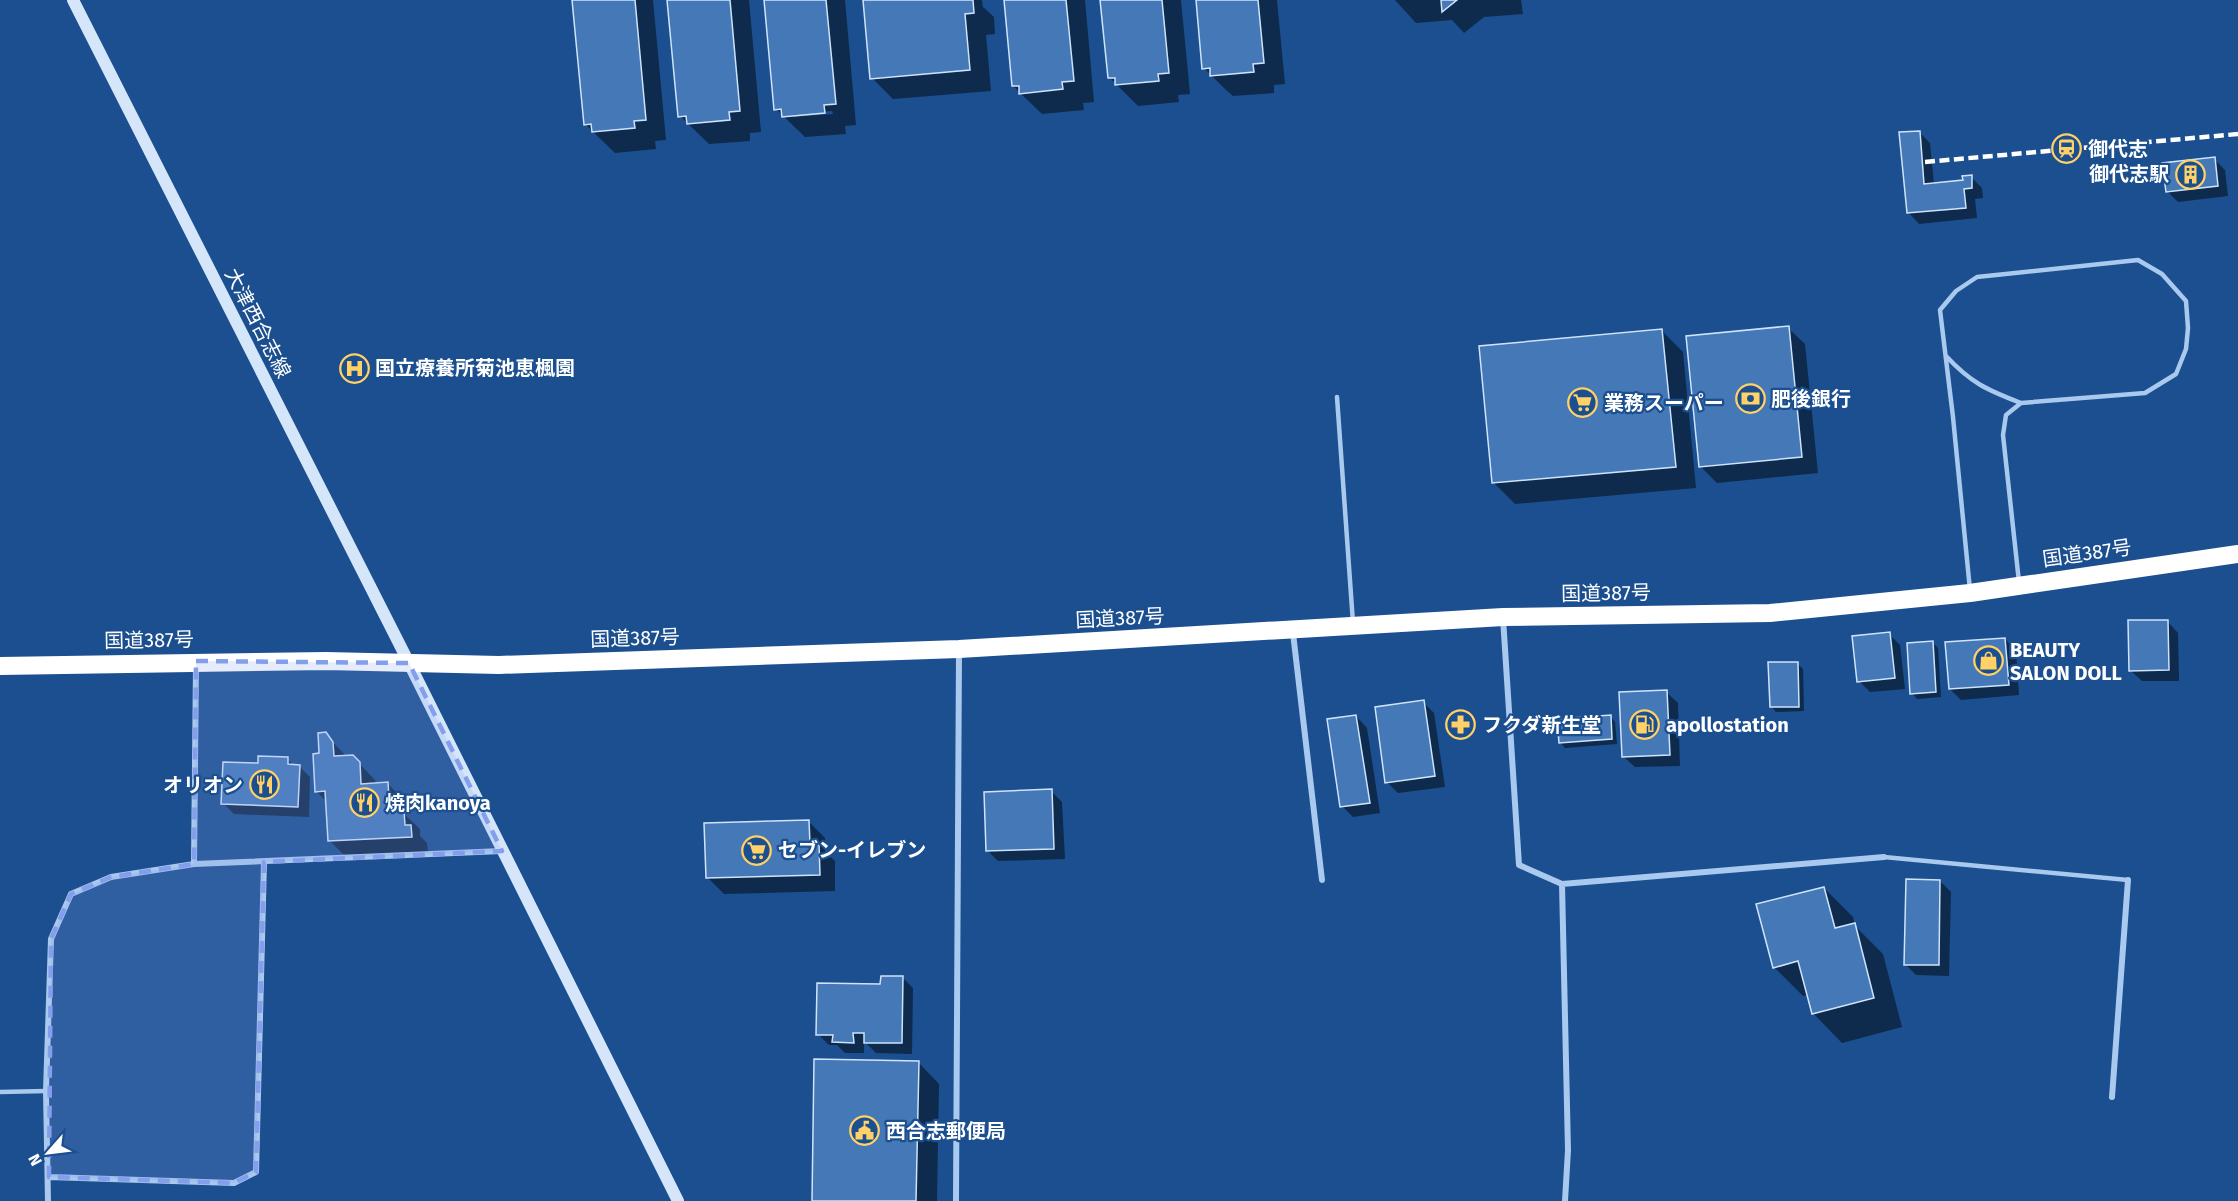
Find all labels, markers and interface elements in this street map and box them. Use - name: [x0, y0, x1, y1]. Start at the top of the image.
- station icon: 御代志: [2051, 133, 2083, 165]
- place label: 御代志: [2088, 137, 2148, 161]
- building icon: 御代志駅: [2174, 158, 2206, 190]
- place label: 御代志駅: [2089, 162, 2169, 186]
- street label: 大津西合志線: [220, 264, 296, 382]
- hospital icon: 国立療養所菊池恵楓園: [338, 352, 370, 384]
- place label: 国立療養所菊池恵楓園: [375, 356, 575, 380]
- bank icon: 肥後銀行: [1734, 383, 1766, 415]
- supermarket icon: 業務スーパー: [1567, 387, 1599, 419]
- place label: 肥後銀行: [1771, 387, 1851, 411]
- place label: 業務スーパー: [1604, 391, 1724, 415]
- street label: 国道387号: [2041, 535, 2133, 571]
- street label: 国道387号: [1561, 580, 1651, 606]
- street label: 国道387号: [1075, 604, 1165, 632]
- street label: 国道387号: [590, 624, 680, 652]
- street label: 国道387号: [104, 627, 194, 653]
- place label: BEAUTY SALON DOLL: [2010, 638, 2122, 685]
- shop icon: BEAUTY SALON DOLL: [1973, 645, 2005, 677]
- pharmacy icon: フクダ新生堂: [1445, 709, 1477, 741]
- fuel station icon: apollostation: [1629, 709, 1661, 741]
- place label: フクダ新生堂: [1482, 713, 1601, 737]
- place label: apollostation: [1666, 713, 1789, 737]
- restaurant icon: オリオン: [248, 769, 280, 801]
- place label: オリオン: [163, 773, 243, 797]
- restaurant icon: 焼肉kanoya: [348, 787, 380, 819]
- place label: 焼肉kanoya: [385, 791, 491, 815]
- supermarket icon: セブン-イレブン: [741, 834, 773, 866]
- place label: セブン-イレブン: [778, 838, 926, 862]
- public building icon: 西合志郵便局: [849, 1115, 881, 1147]
- place label: 西合志郵便局: [886, 1119, 1006, 1143]
- north arrow: [18, 1123, 78, 1183]
- text: N: [24, 1151, 46, 1169]

